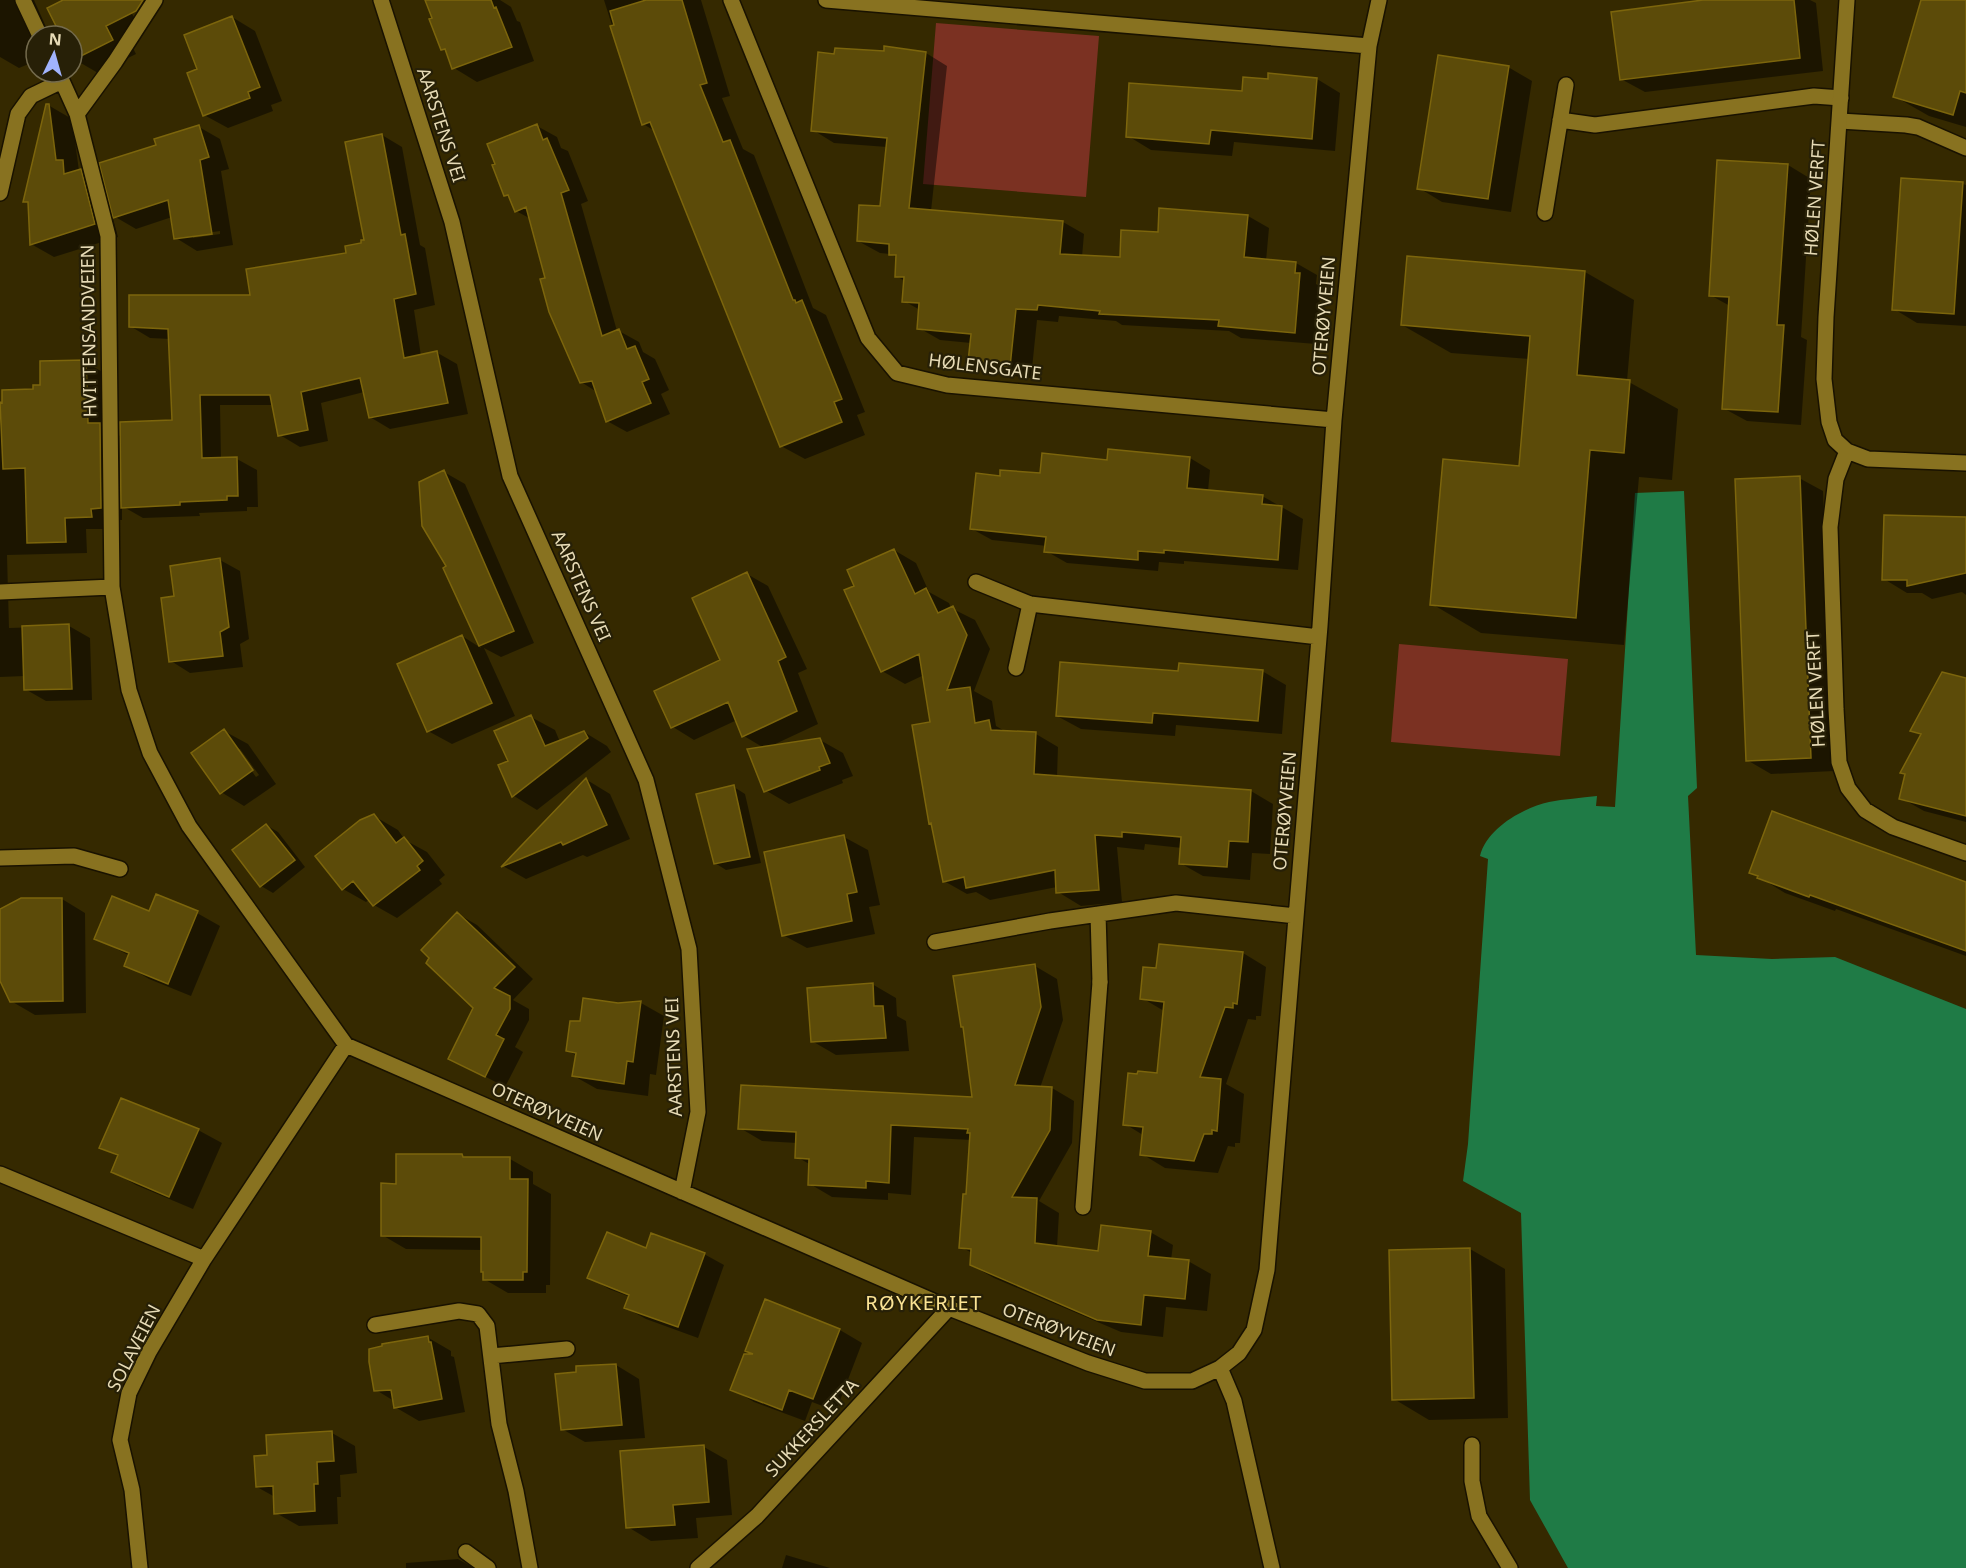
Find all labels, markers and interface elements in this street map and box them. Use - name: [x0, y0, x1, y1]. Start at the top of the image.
- north arrow: [24, 24, 84, 84]
- text: N: [48, 28, 63, 51]
- street label: AARSTENS VEI: [412, 64, 472, 185]
- street label: HØLEN VERFT: [1798, 139, 1830, 257]
- street label: HVITTENSANDVEIEN: [74, 244, 102, 418]
- street label: OTERØYVEIEN: [1306, 255, 1340, 376]
- street label: HØLENSGATE: [927, 347, 1043, 385]
- street label: AARSTENS VEI: [547, 526, 617, 645]
- street label: HØLEN VERFT: [1800, 630, 1830, 748]
- street label: OTERØYVEIEN: [1267, 750, 1301, 871]
- street label: AARSTENS VEI: [659, 997, 687, 1117]
- street label: OTERØYVEIEN: [488, 1076, 607, 1146]
- district label: RØYKERIET: [865, 1289, 983, 1316]
- street label: OTERØYVEIEN: [999, 1296, 1119, 1362]
- street label: SOLAVEIEN: [101, 1300, 165, 1395]
- street label: SUKKERSLETTA: [759, 1373, 864, 1482]

